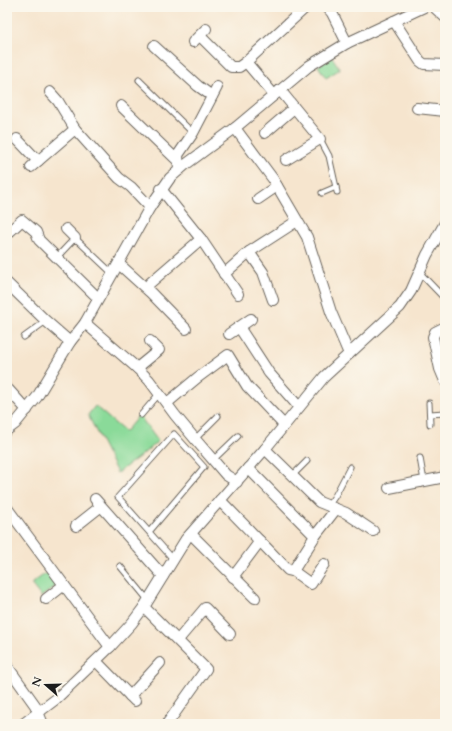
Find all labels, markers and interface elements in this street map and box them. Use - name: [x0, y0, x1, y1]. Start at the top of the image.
- north arrow: [26, 665, 66, 705]
- text: N: [28, 674, 46, 689]

